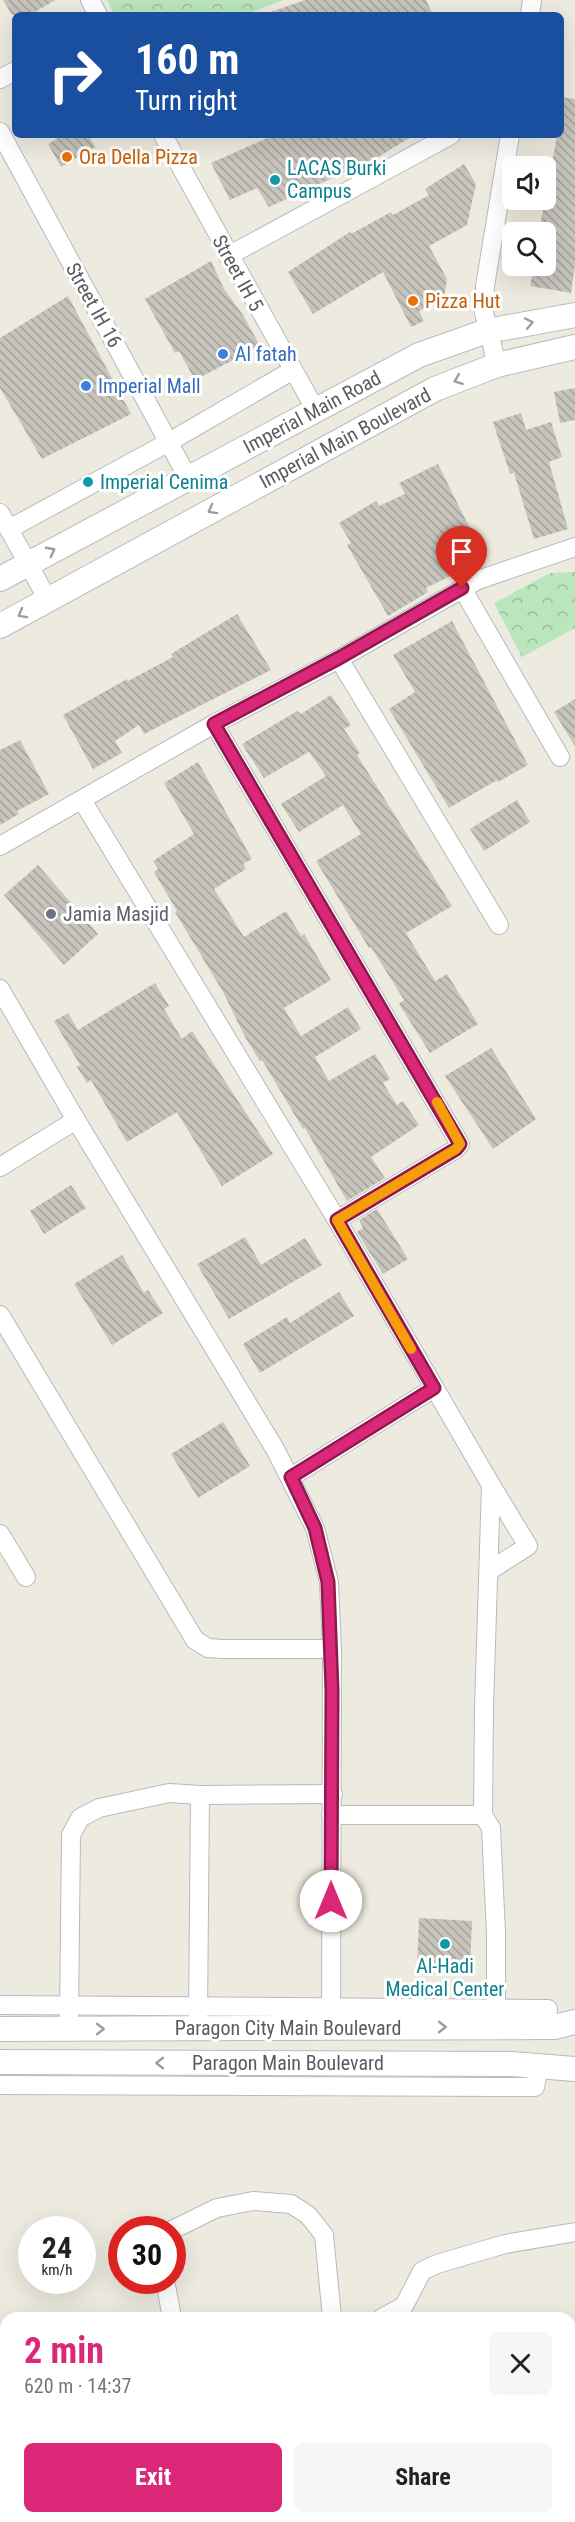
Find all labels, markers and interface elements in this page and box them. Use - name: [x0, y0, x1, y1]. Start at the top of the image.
- text: 160 m: [135, 35, 240, 84]
- icon: right: [36, 36, 114, 114]
- text: Turn right: [135, 85, 237, 117]
- place label: Ora Della Pizza: [79, 145, 198, 169]
- marker: Ora Della Pizza: [60, 150, 74, 164]
- place label: LACAS Burki Campus: [287, 156, 386, 203]
- map controls: [502, 156, 556, 276]
- button: sound: [502, 156, 556, 210]
- marker: LACAS Burki Campus: [268, 173, 282, 187]
- button: search: [502, 222, 556, 276]
- street label: Street IH 5: [207, 231, 269, 315]
- street label: Street IH 16: [61, 258, 127, 352]
- place label: Pizza Hut: [425, 289, 500, 313]
- marker: Pizza Hut: [406, 294, 420, 308]
- one-way arrow: [523, 317, 533, 330]
- place label: Al fatah: [235, 342, 297, 366]
- marker: Al fatah: [216, 347, 230, 361]
- street label: Imperial Main Road: [239, 366, 385, 458]
- one-way arrow: [453, 373, 464, 385]
- place label: Imperial Mall: [98, 374, 201, 398]
- marker: Imperial Mall: [79, 379, 93, 393]
- street label: Imperial Main Boulevard: [255, 383, 435, 493]
- place label: Imperial Cenima: [100, 470, 228, 494]
- marker: Imperial Cenima: [81, 475, 95, 489]
- one-way arrow: [207, 503, 218, 514]
- pin: [436, 526, 487, 588]
- icon: arrive: [445, 535, 478, 568]
- one-way arrow: [45, 547, 56, 558]
- one-way arrow: [18, 607, 29, 618]
- place label: Jamia Masjid: [63, 902, 169, 926]
- marker: Jamia Masjid: [44, 907, 58, 921]
- position arrow: [299, 1869, 363, 1933]
- marker: Al-Hadi Medical Center: [438, 1937, 452, 1951]
- place label: Al-Hadi Medical Center: [386, 1954, 504, 2001]
- street label: Paragon City Main Boulevard: [175, 2016, 401, 2040]
- one-way arrow: [438, 2021, 447, 2033]
- one-way arrow: [96, 2023, 105, 2035]
- street label: Paragon Main Boulevard: [192, 2051, 384, 2075]
- one-way arrow: [155, 2057, 164, 2069]
- speed limit sign: 30: [108, 2216, 186, 2294]
- text: 24: [42, 2230, 72, 2265]
- text: km/h: [42, 2261, 72, 2279]
- text: 2 min: [24, 2330, 104, 2372]
- button: close: [489, 2332, 552, 2395]
- text: 620 m · 14:37: [24, 2374, 131, 2398]
- button: Exit: [24, 2443, 282, 2512]
- button: Share: [294, 2443, 552, 2512]

